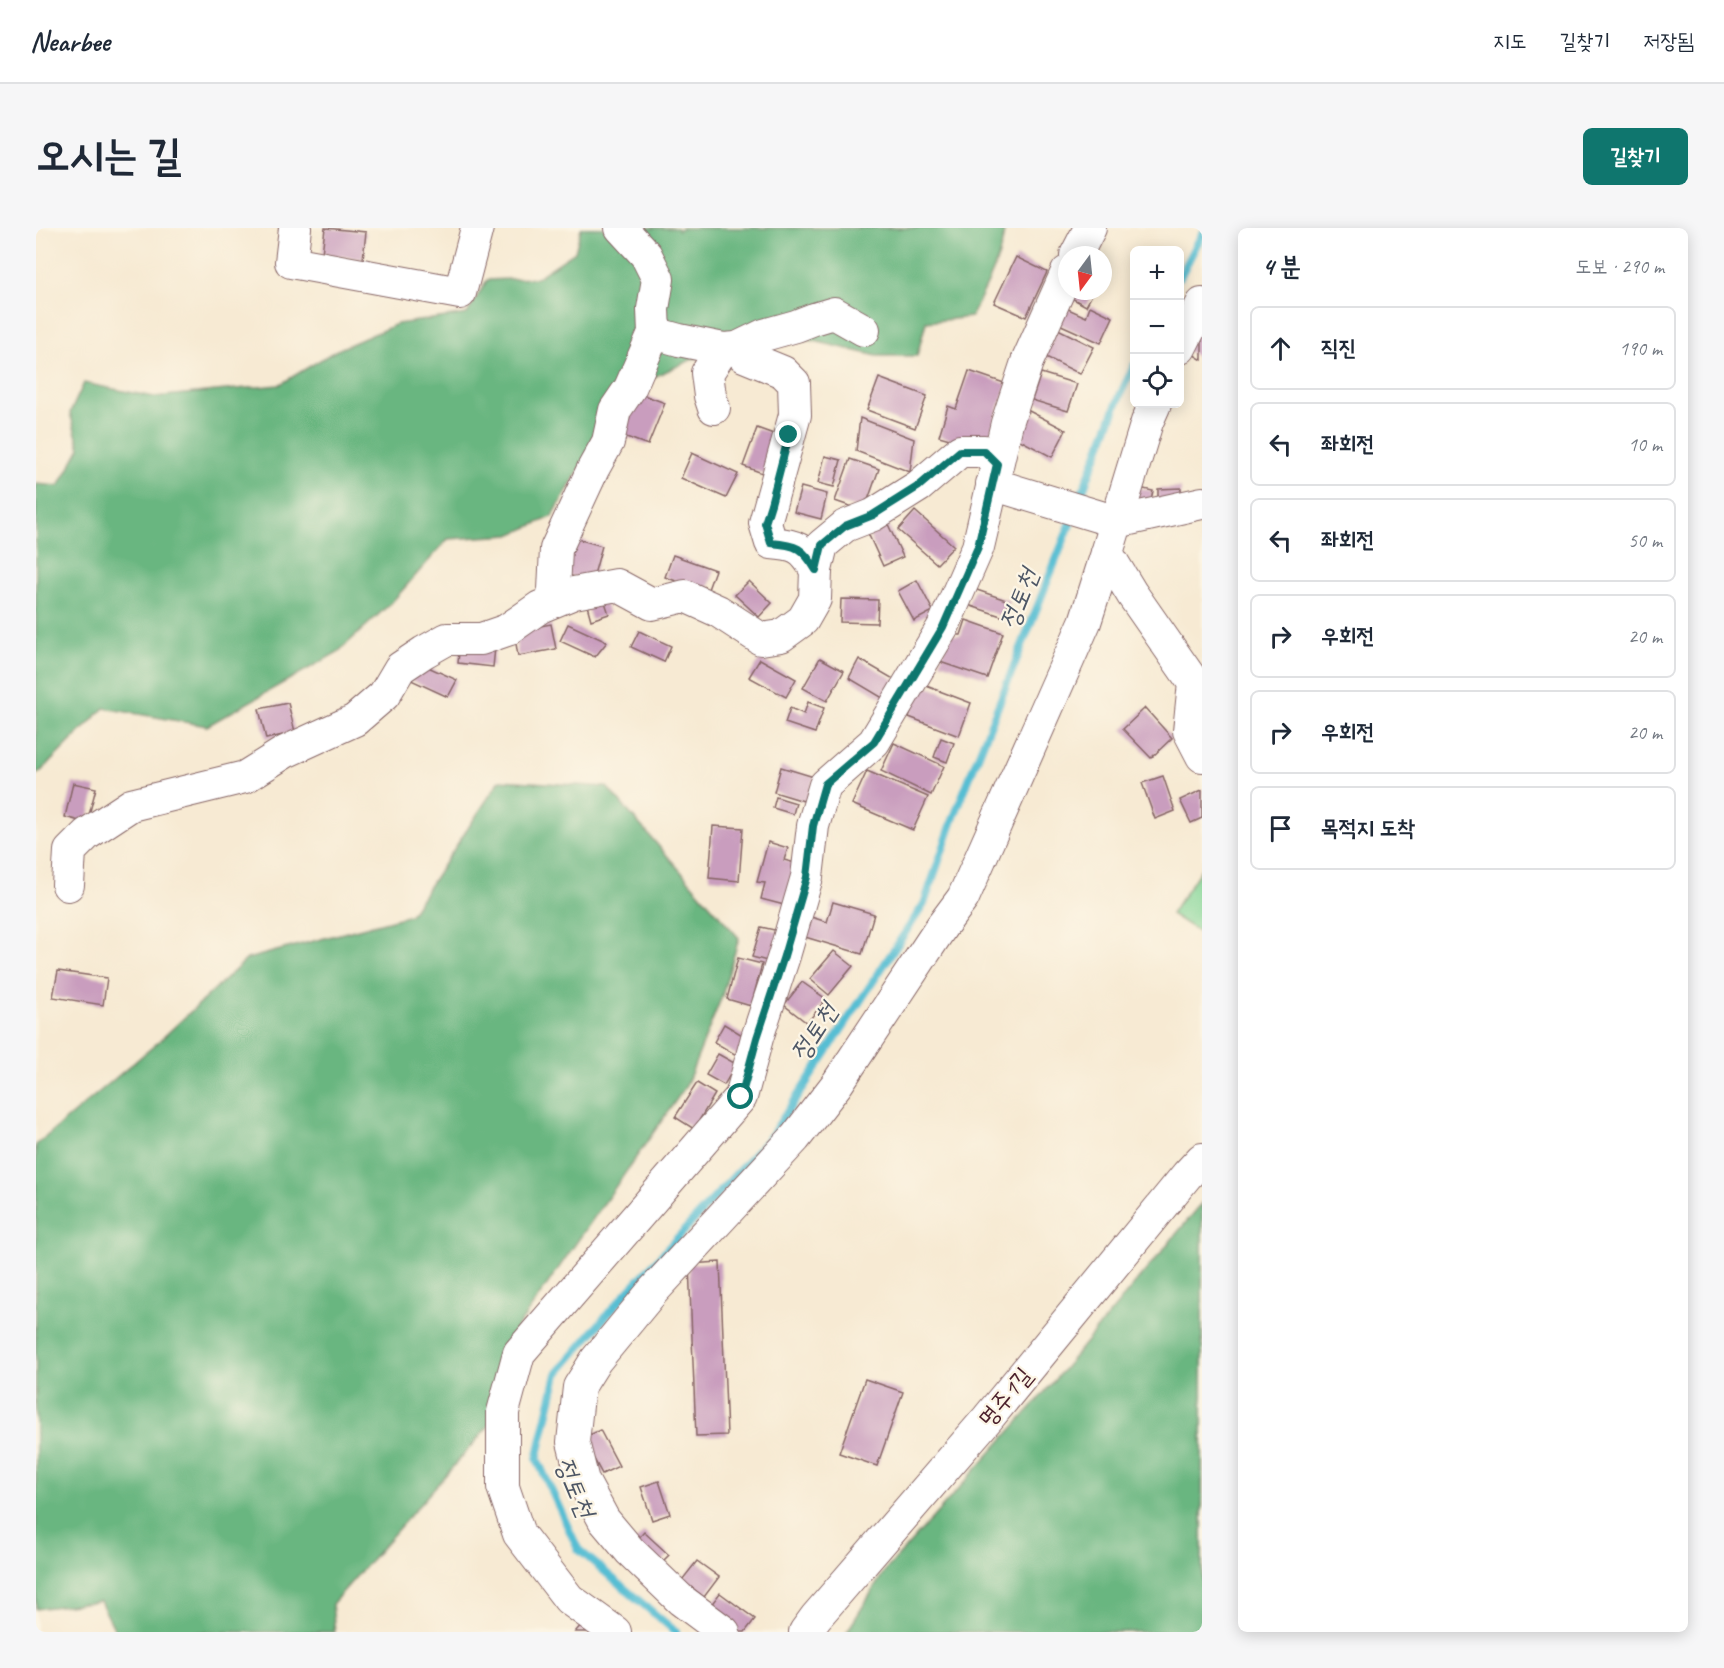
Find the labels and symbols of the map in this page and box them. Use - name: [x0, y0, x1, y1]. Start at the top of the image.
- north arrow: [1058, 246, 1112, 300]
- route end: [775, 421, 801, 447]
- water label: 정토천: [992, 561, 1047, 634]
- water label: 정토천: [783, 994, 847, 1067]
- route start: [727, 1083, 753, 1109]
- street label: 명주1길: [971, 1361, 1039, 1433]
- water label: 정토천: [548, 1452, 604, 1525]

